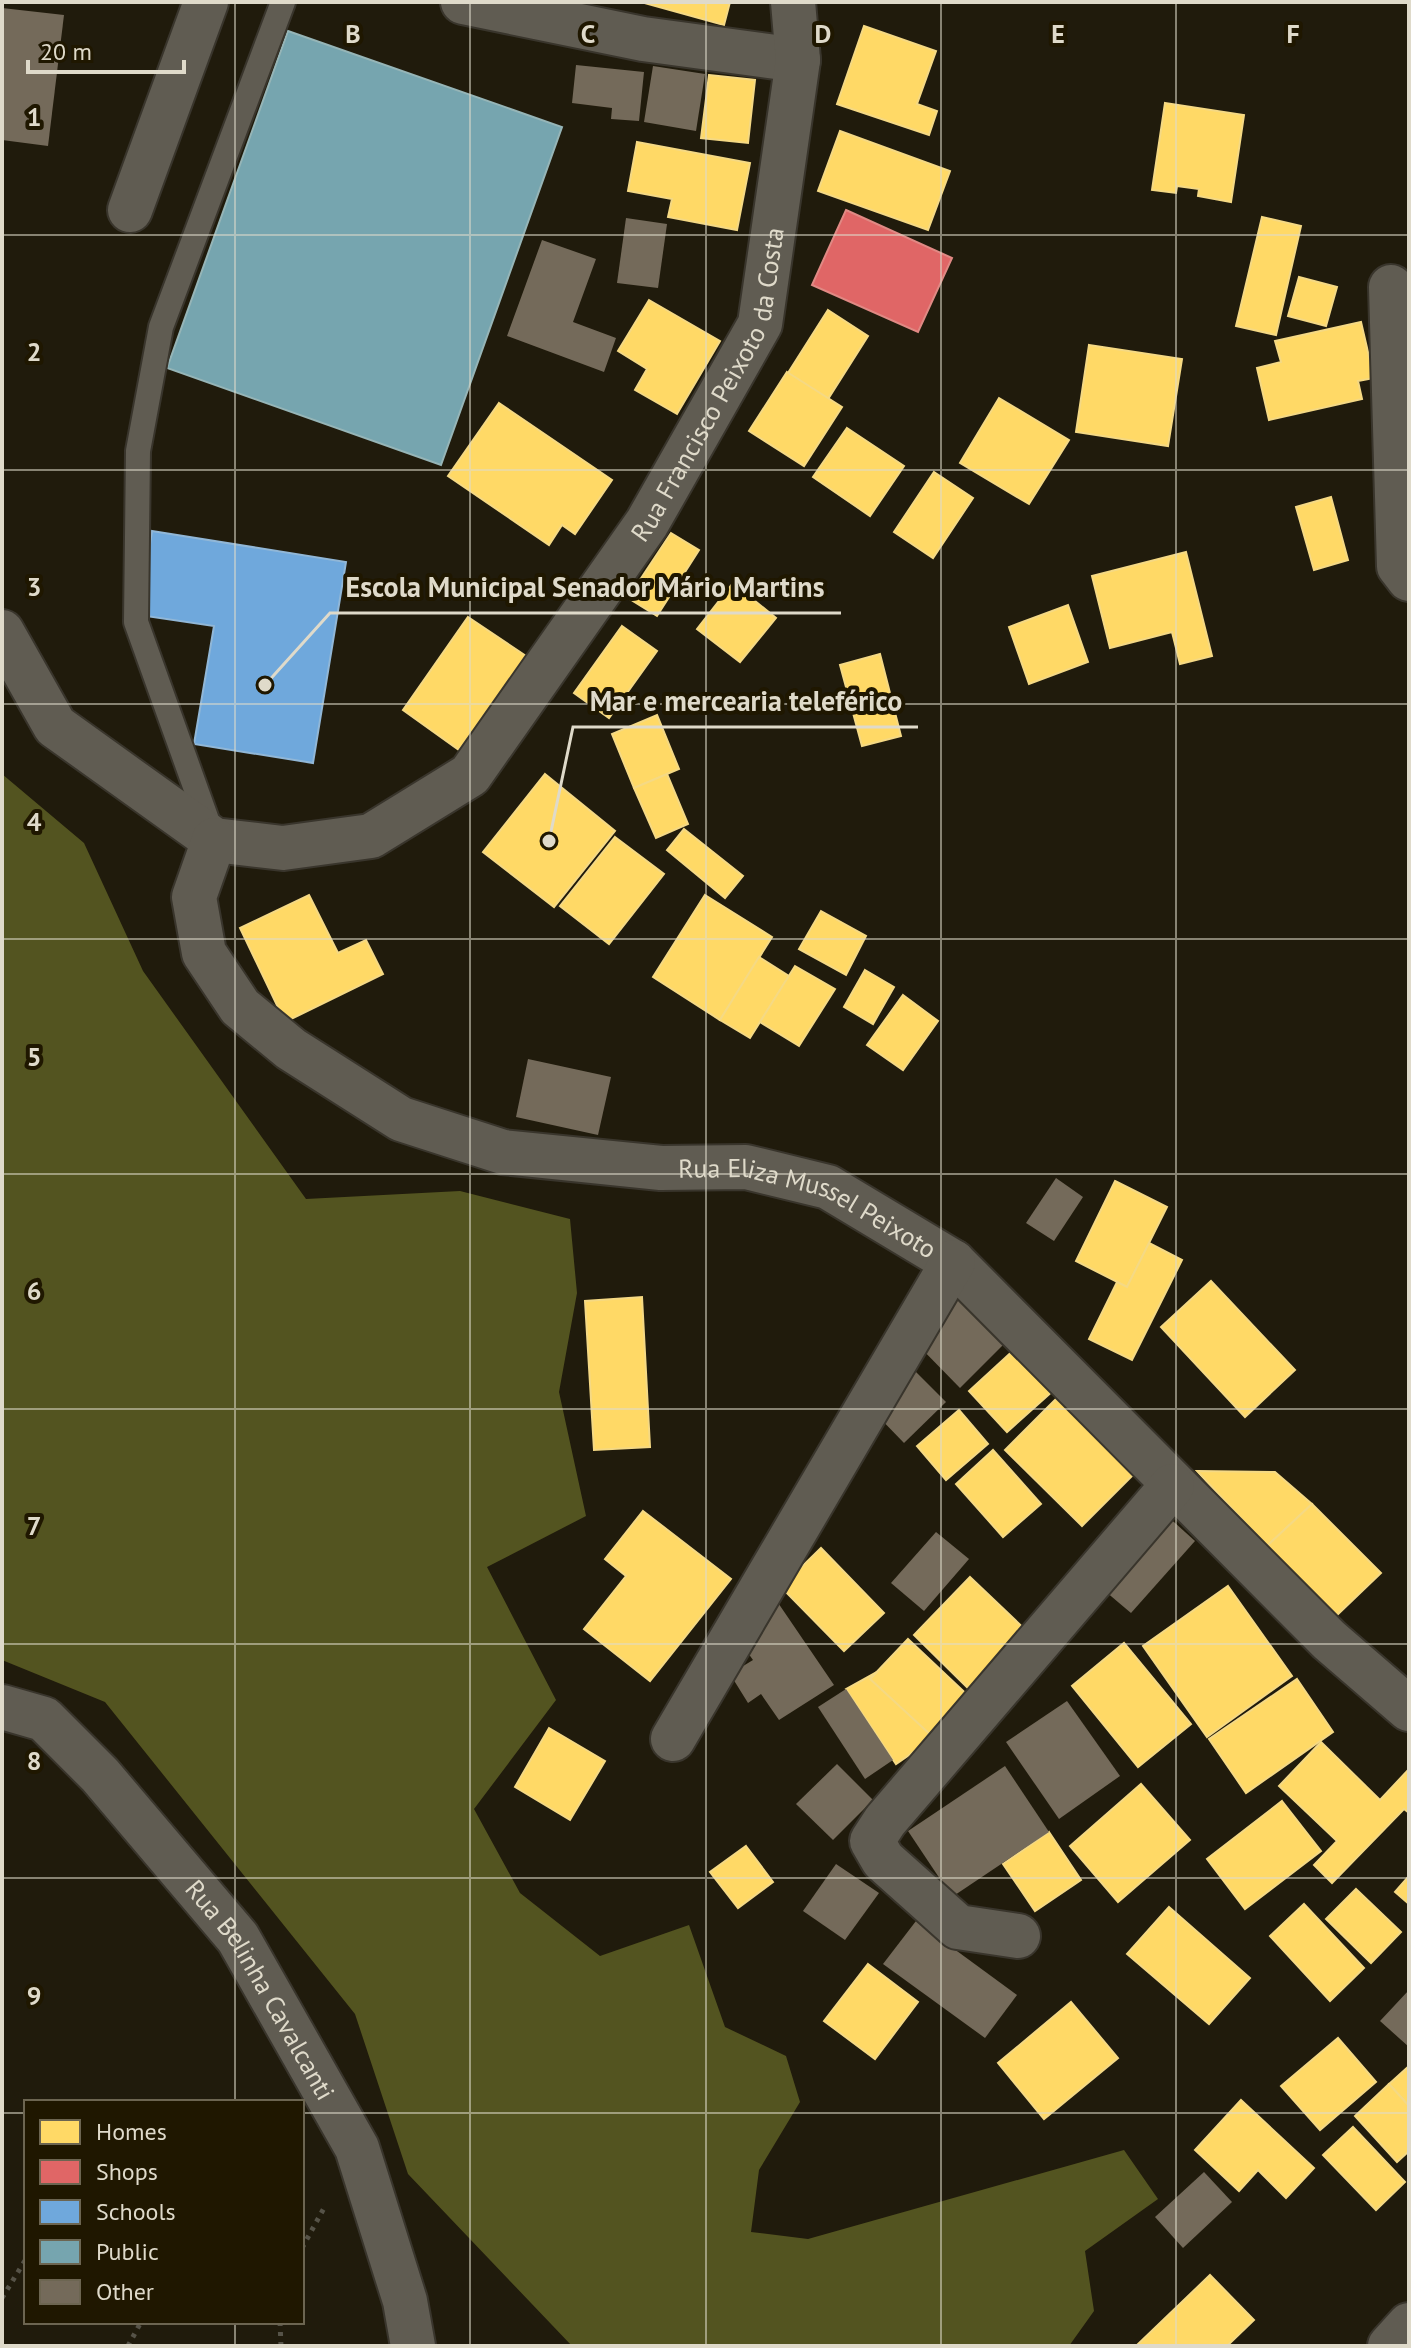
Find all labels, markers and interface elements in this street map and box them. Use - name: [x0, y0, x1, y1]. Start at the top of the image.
- text: B: [345, 17, 361, 50]
- text: C: [581, 17, 595, 50]
- text: D: [815, 17, 831, 50]
- text: E: [1051, 17, 1065, 50]
- text: F: [1286, 17, 1300, 50]
- scale bar: [28, 24, 184, 74]
- text: 20 m: [40, 36, 92, 67]
- text: 1: [27, 100, 41, 133]
- street label: Rua Francisco Peixoto da Costa: [623, 225, 790, 548]
- text: 2: [27, 335, 41, 368]
- callout: Escola Municipal Senador Mário Martins: [330, 561, 841, 613]
- text: Escola Municipal Senador Mário Martins: [346, 568, 825, 605]
- text: 3: [27, 570, 41, 603]
- callout: Mar e mercearia teleférico: [573, 675, 918, 727]
- text: Mar e mercearia teleférico: [590, 682, 902, 719]
- text: 4: [27, 805, 42, 838]
- text: 5: [27, 1040, 41, 1073]
- street label: Rua Eliza Mussel Peixoto: [678, 1150, 943, 1265]
- text: 6: [27, 1274, 41, 1307]
- text: 7: [27, 1509, 41, 1542]
- text: 8: [27, 1744, 41, 1777]
- street label: Rua Belinha Cavalcanti: [179, 1872, 343, 2106]
- text: 9: [27, 1979, 41, 2012]
- legend: [24, 2100, 304, 2324]
- text: Homes: [96, 2116, 167, 2147]
- text: Shops: [96, 2156, 158, 2187]
- text: Schools: [96, 2196, 176, 2227]
- text: Public: [96, 2236, 159, 2267]
- text: Other: [96, 2276, 154, 2307]

